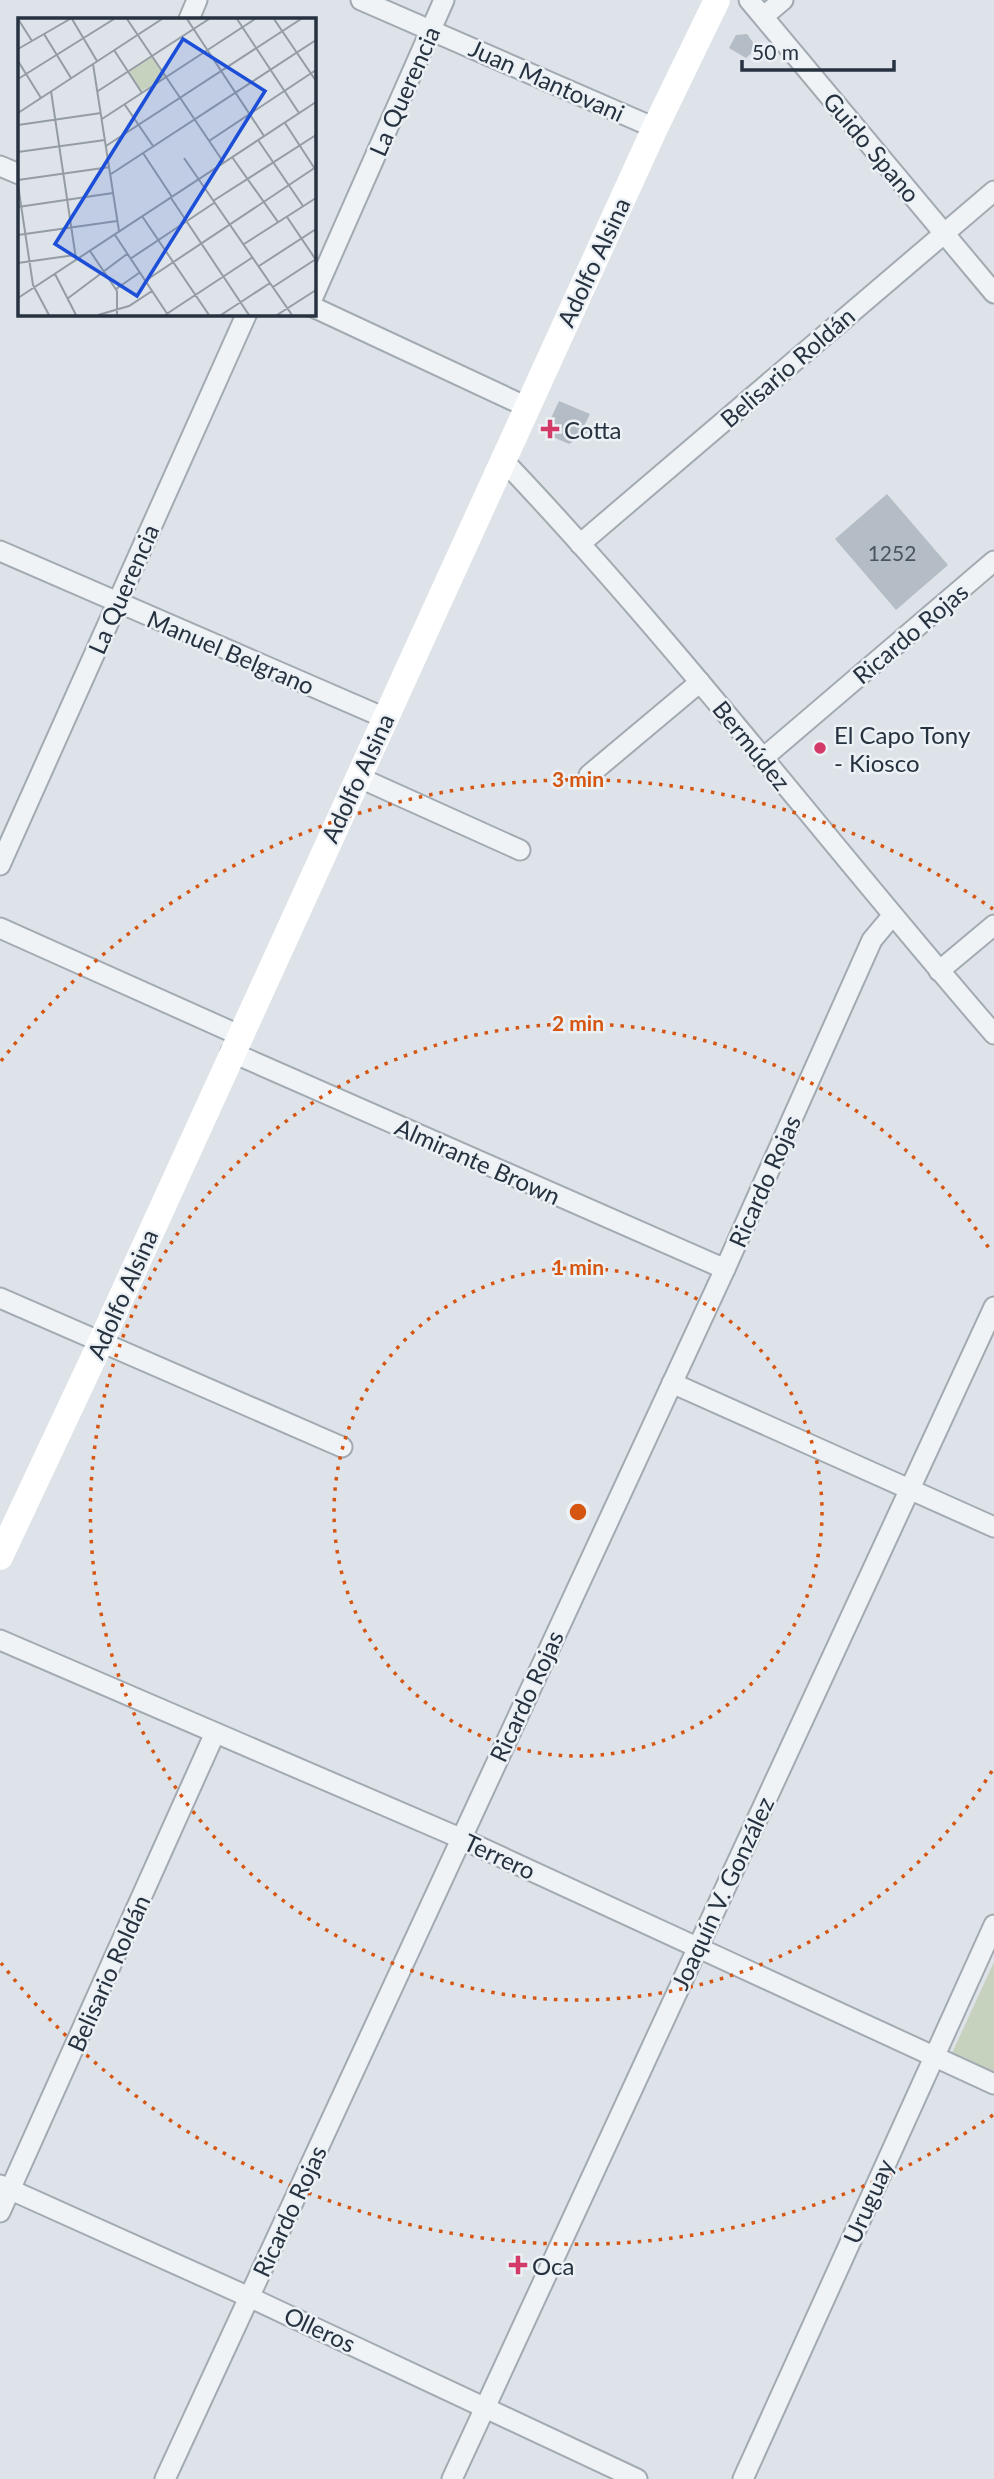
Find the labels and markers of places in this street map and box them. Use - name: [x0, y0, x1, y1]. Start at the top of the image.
- place label: Cotta: [564, 415, 622, 444]
- marker: Cotta: [542, 421, 558, 437]
- place label: El Capo Tony - Kiosco: [834, 720, 971, 777]
- marker: El Capo Tony - Kiosco: [812, 740, 828, 756]
- centre of rings: [566, 1500, 590, 1524]
- place label: Oca: [532, 2251, 574, 2280]
- marker: Oca: [510, 2257, 526, 2273]

